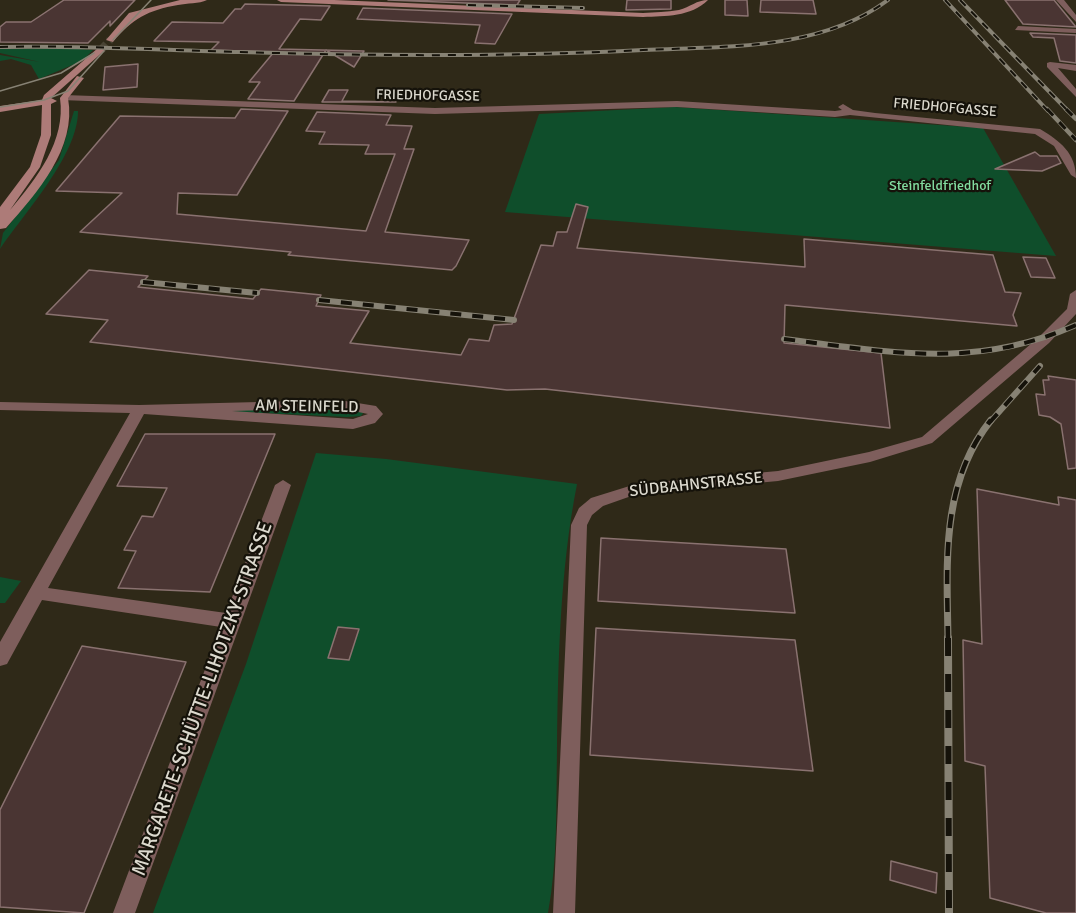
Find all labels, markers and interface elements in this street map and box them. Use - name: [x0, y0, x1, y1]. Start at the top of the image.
- street label: FRIEDHOFGASSE: [376, 87, 480, 105]
- street label: FRIEDHOFGASSE: [893, 95, 997, 121]
- park label: Steinfeldfriedhof: [889, 178, 991, 194]
- street label: AM STEINFELD: [255, 397, 359, 417]
- street label: SÜDBAHNSTRASSE: [629, 468, 763, 502]
- street label: MARGARETE-SCHÜTTE-LIHOTZKY-STRASSE: [128, 519, 278, 879]

